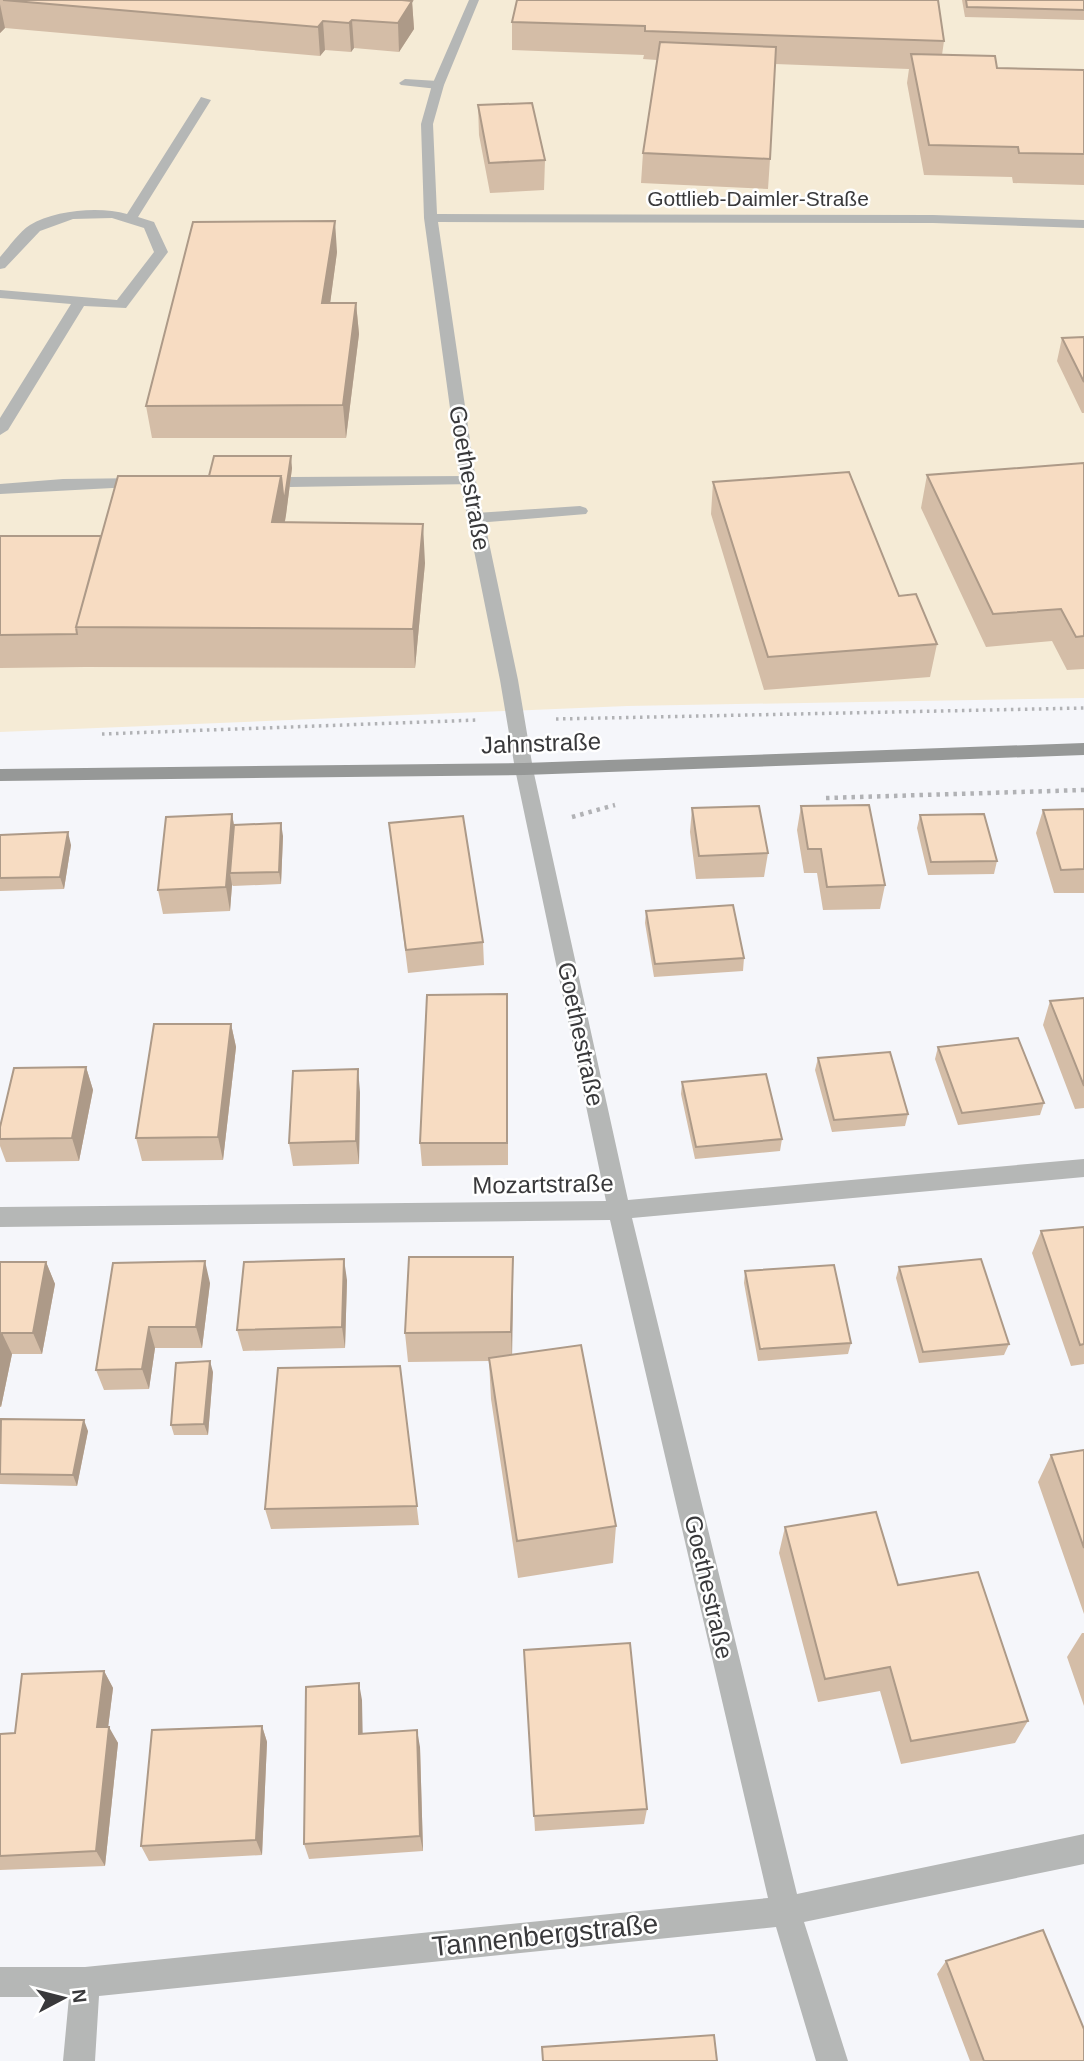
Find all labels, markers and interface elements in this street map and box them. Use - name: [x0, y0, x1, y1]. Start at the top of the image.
- street label: Gottlieb-Daimler-Straße: [647, 187, 869, 210]
- street label: Goethestraße: [444, 403, 496, 553]
- street label: Jahnstraße: [481, 727, 601, 759]
- street label: Goethestraße: [553, 959, 609, 1109]
- street label: Mozartstraße: [472, 1169, 614, 1199]
- street label: Goethestraße: [679, 1512, 739, 1662]
- street label: Tannenbergstraße: [430, 1908, 660, 1962]
- north arrow: [28, 1963, 98, 2033]
- text: N: [68, 1988, 91, 2004]

